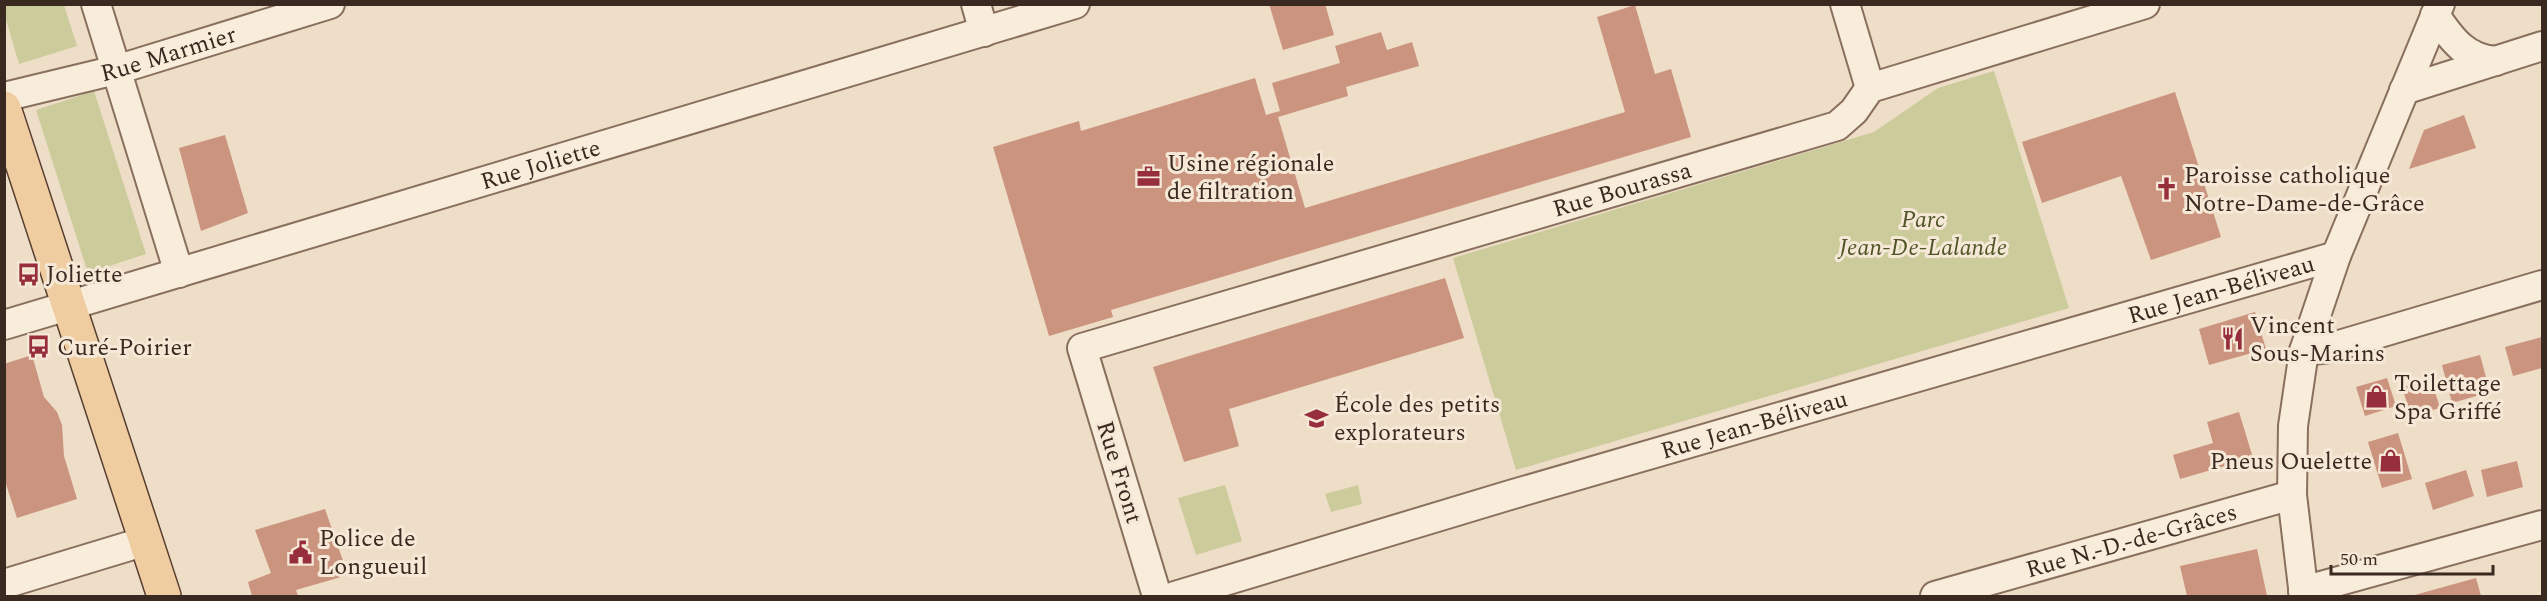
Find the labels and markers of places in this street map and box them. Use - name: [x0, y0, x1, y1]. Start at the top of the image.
- place label: Usine régionale de filtration: [1167, 146, 1334, 210]
- place label: Paroisse catholique Notre-Dame-de-Grâce: [2184, 158, 2425, 222]
- office icon: Usine régionale de filtration: [1136, 164, 1162, 190]
- church icon: Paroisse catholique Notre-Dame-de-Grâce: [2153, 176, 2179, 202]
- place label: Joliette: [46, 257, 123, 293]
- bus stop icon: Joliette: [15, 261, 41, 287]
- place label: Vincent Sous-Marins: [2250, 308, 2385, 372]
- restaurant icon: Vincent Sous-Marins: [2219, 326, 2245, 352]
- place label: Curé-Poirier: [57, 330, 192, 366]
- bus stop icon: Curé-Poirier: [26, 334, 52, 360]
- place label: Toilettage Spa Griffé: [2394, 366, 2502, 430]
- shop icon: Toilettage Spa Griffé: [2363, 384, 2389, 410]
- place label: École des petits explorateurs: [1334, 387, 1500, 451]
- school or university icon: École des petits explorateurs: [1303, 405, 1329, 431]
- place label: Pneus Ouelette: [2210, 444, 2372, 480]
- shop icon: Pneus Ouelette: [2377, 448, 2403, 474]
- place label: Police de Longueuil: [319, 521, 427, 585]
- public building icon: Police de Longueuil: [288, 539, 314, 565]

